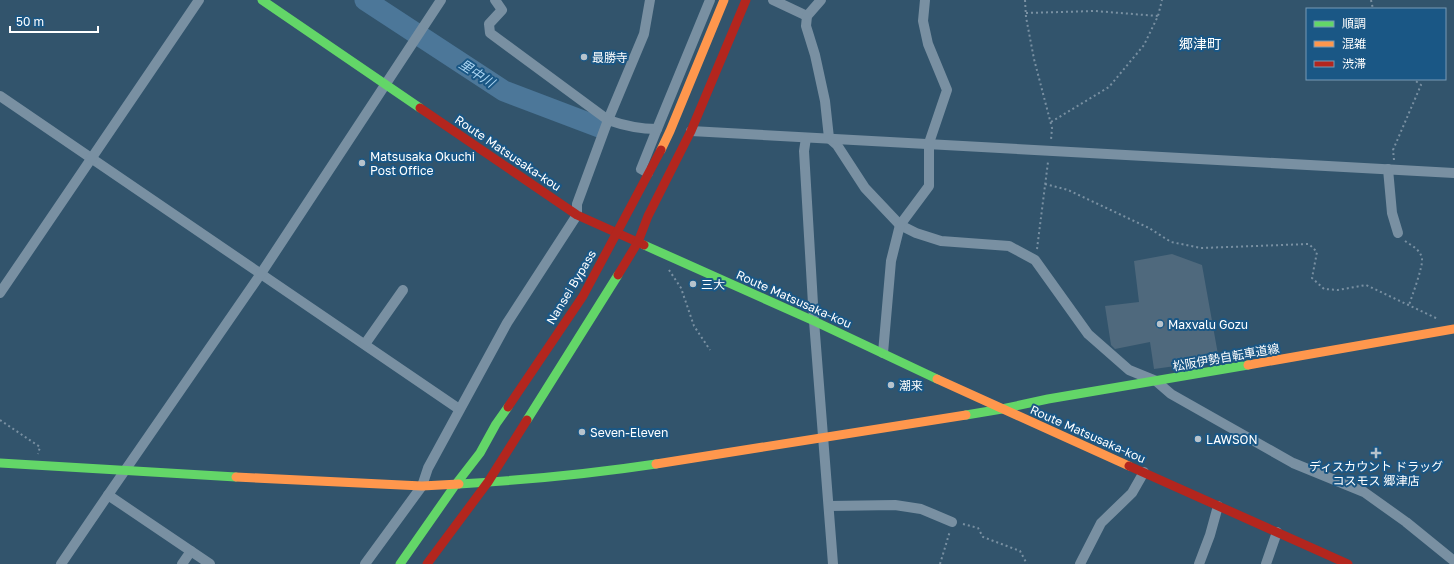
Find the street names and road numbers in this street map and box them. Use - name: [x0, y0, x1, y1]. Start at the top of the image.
- street label: Route Matsusaka-kou: [452, 112, 564, 194]
- street label: Nansei Bypass: [543, 247, 599, 327]
- street label: Route Matsusaka-kou: [734, 267, 854, 331]
- street label: 松阪伊勢自転車道線: [1172, 340, 1280, 374]
- street label: Route Matsusaka-kou: [1028, 402, 1148, 466]

